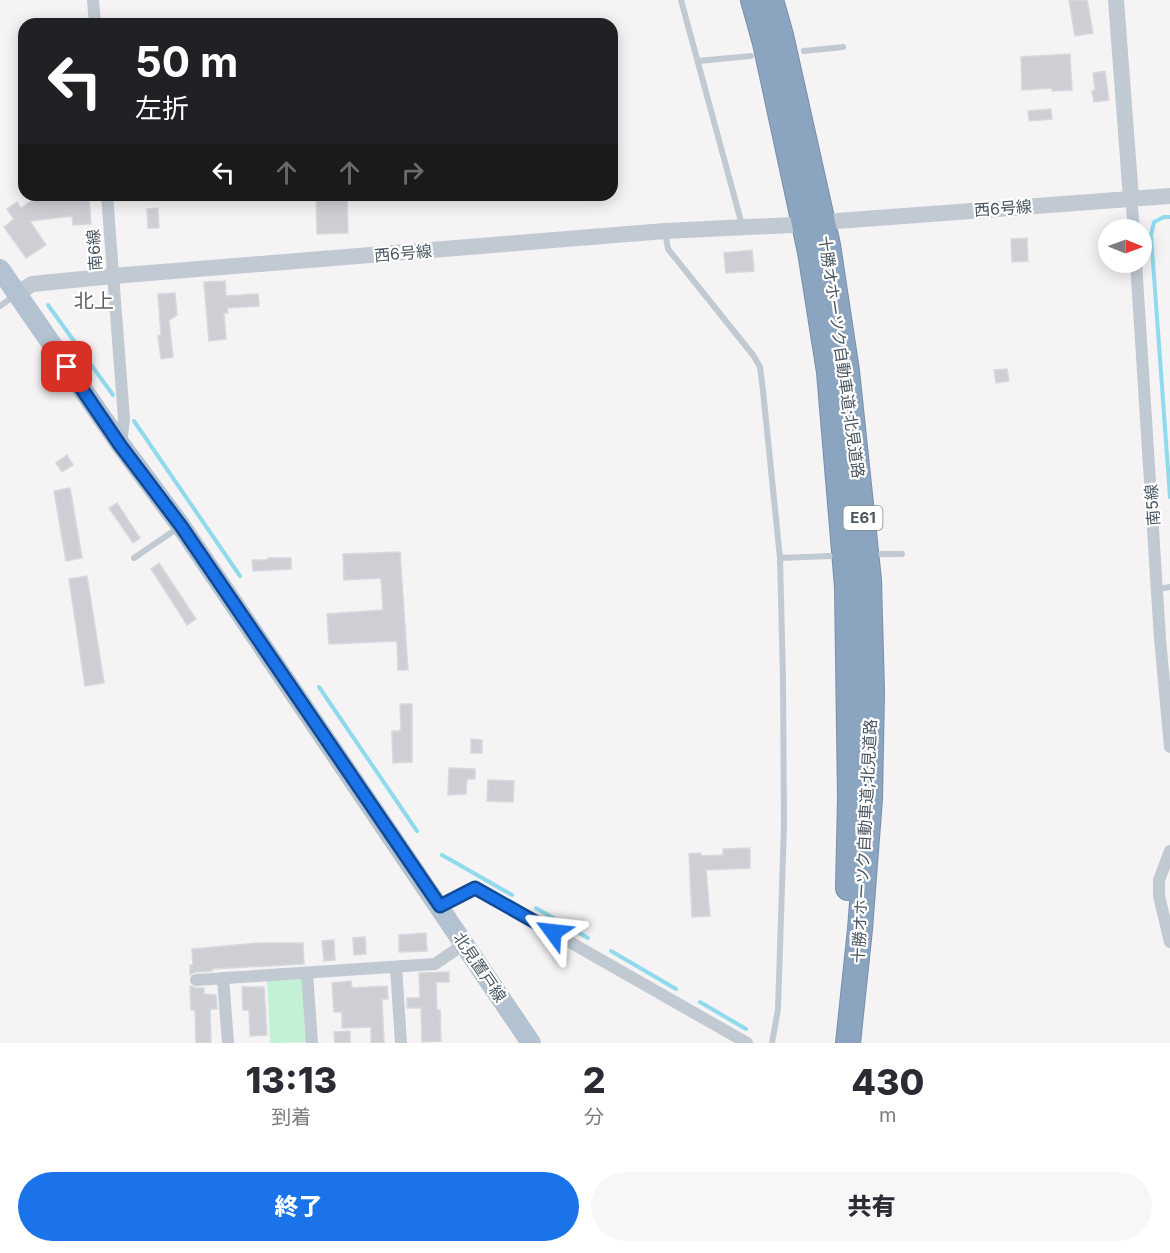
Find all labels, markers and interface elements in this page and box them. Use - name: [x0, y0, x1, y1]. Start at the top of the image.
- text: 50 m: [135, 36, 238, 87]
- icon: left: [36, 42, 114, 120]
- text: 左折: [135, 92, 189, 125]
- icon: left: [207, 156, 240, 189]
- icon: ahead: [270, 156, 303, 189]
- icon: ahead: [333, 156, 366, 189]
- icon: right: [396, 156, 429, 189]
- street label: 西6号線: [973, 196, 1033, 220]
- north arrow: [1098, 219, 1152, 273]
- map controls: [1098, 219, 1152, 273]
- street label: 南6線: [83, 228, 105, 272]
- street label: 十勝オホーツク自動車道;北見道路: [815, 235, 869, 479]
- street label: 西6号線: [373, 241, 433, 265]
- district label: 北上: [74, 289, 114, 313]
- pin: [41, 341, 92, 392]
- icon: arrive: [50, 350, 83, 383]
- street label: 南5線: [1141, 483, 1163, 527]
- road number: E61: [844, 506, 882, 530]
- street label: 十勝オホーツク自動車道;北見道路: [848, 718, 880, 964]
- position arrow: [521, 900, 585, 964]
- street label: 北見置戸線: [449, 928, 511, 1006]
- text: 13:13: [245, 1058, 337, 1102]
- text: 2: [583, 1058, 606, 1102]
- text: 430: [851, 1060, 924, 1104]
- text: m: [879, 1103, 897, 1127]
- text: 到着: [271, 1105, 311, 1129]
- text: 分: [584, 1105, 604, 1129]
- button: 終了: [18, 1172, 579, 1241]
- button: 共有: [591, 1172, 1152, 1241]

